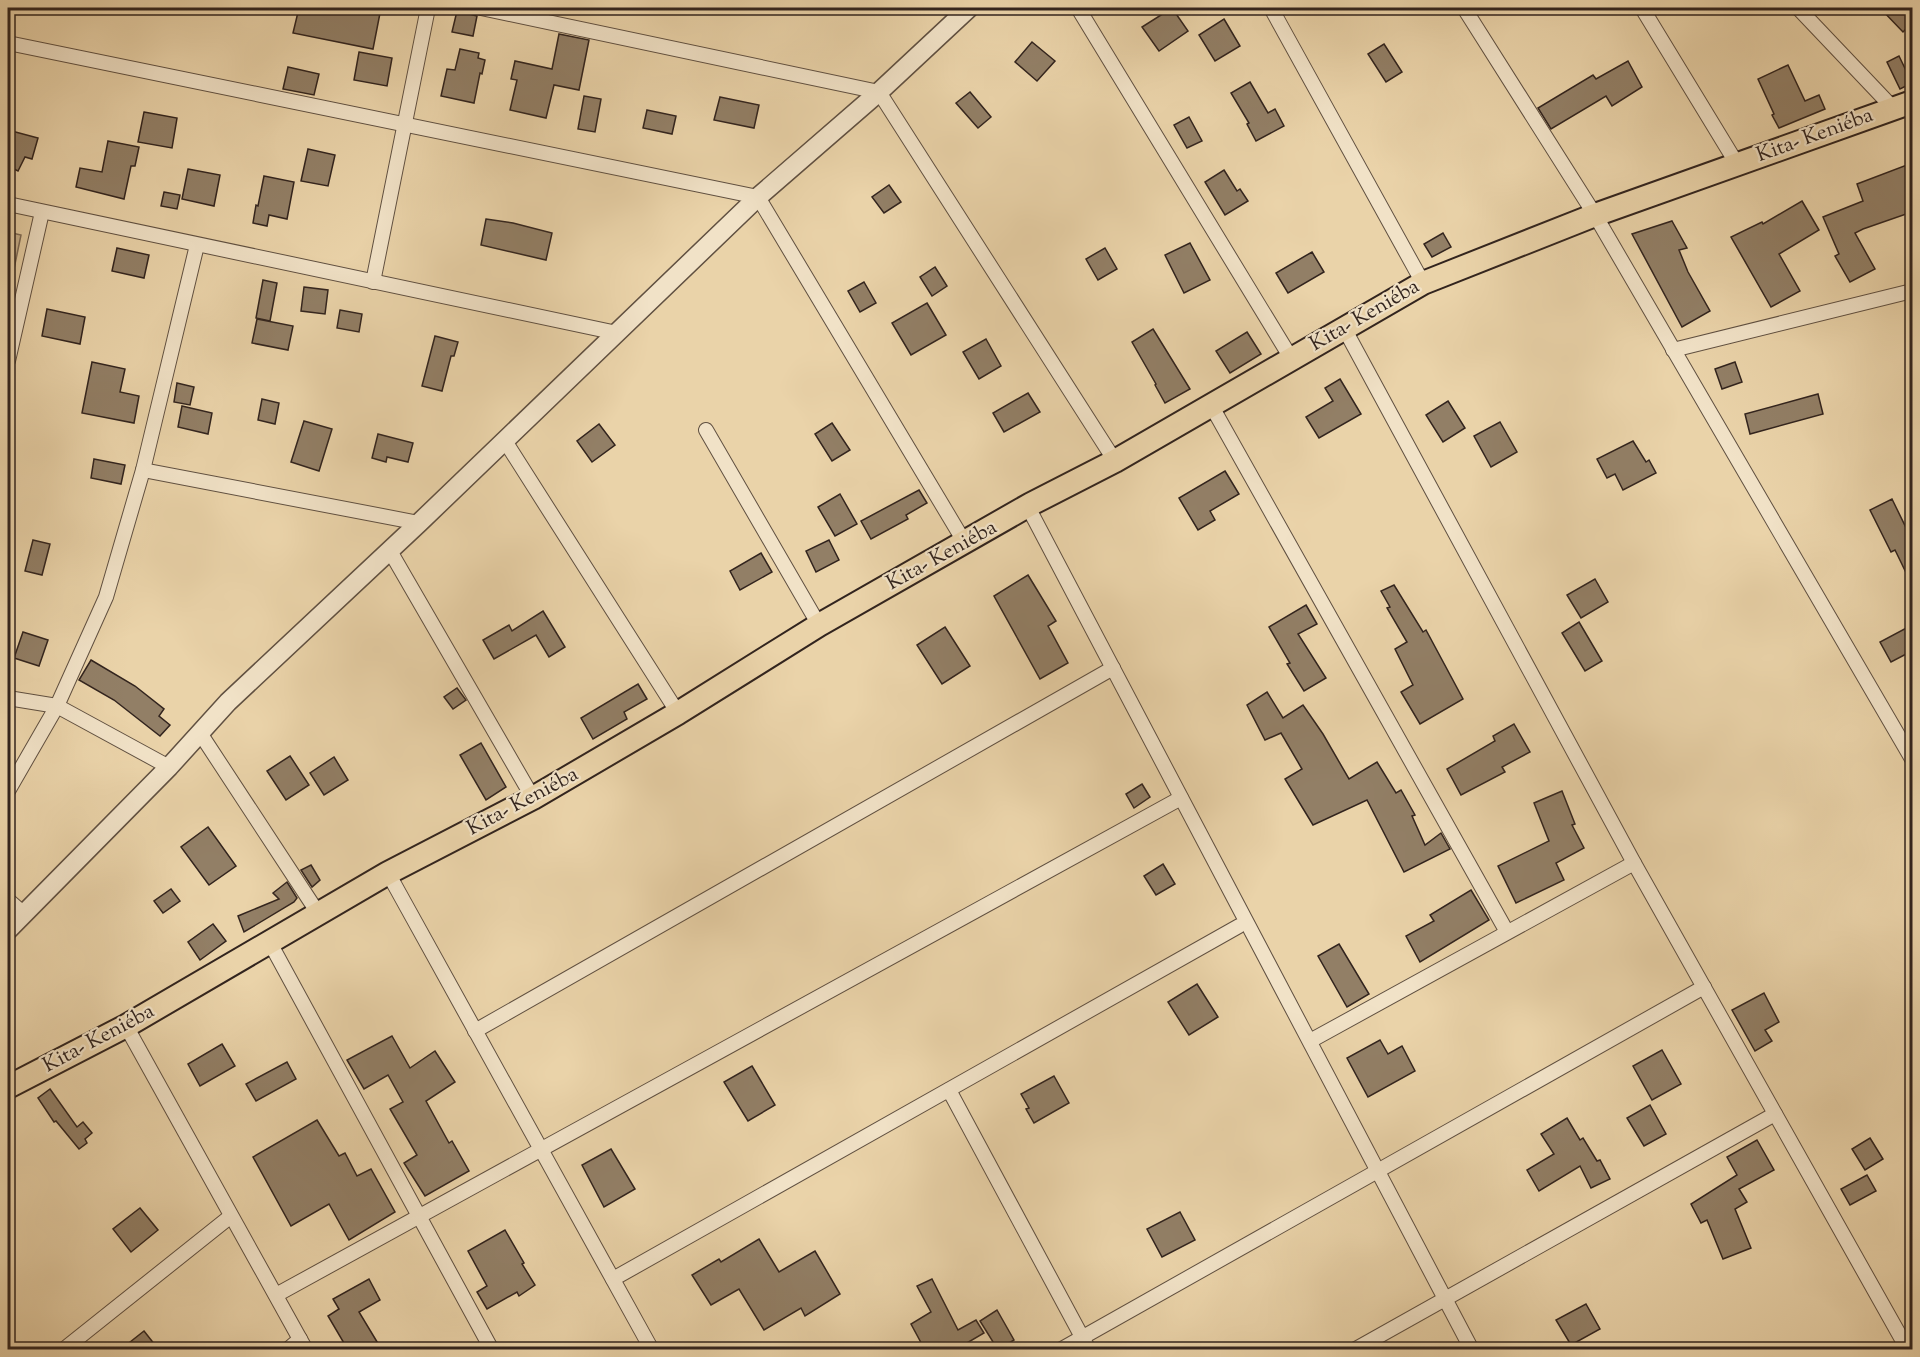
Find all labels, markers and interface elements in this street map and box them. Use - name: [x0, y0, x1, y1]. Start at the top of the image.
- street label: Kita- Keniéba: [1752, 101, 1878, 171]
- street label: Kita- Keniéba: [1305, 272, 1426, 360]
- street label: Kita- Keniéba: [881, 513, 1003, 599]
- street label: Kita- Keniéba: [462, 760, 584, 844]
- street label: Kita- Keniéba: [38, 997, 160, 1081]

